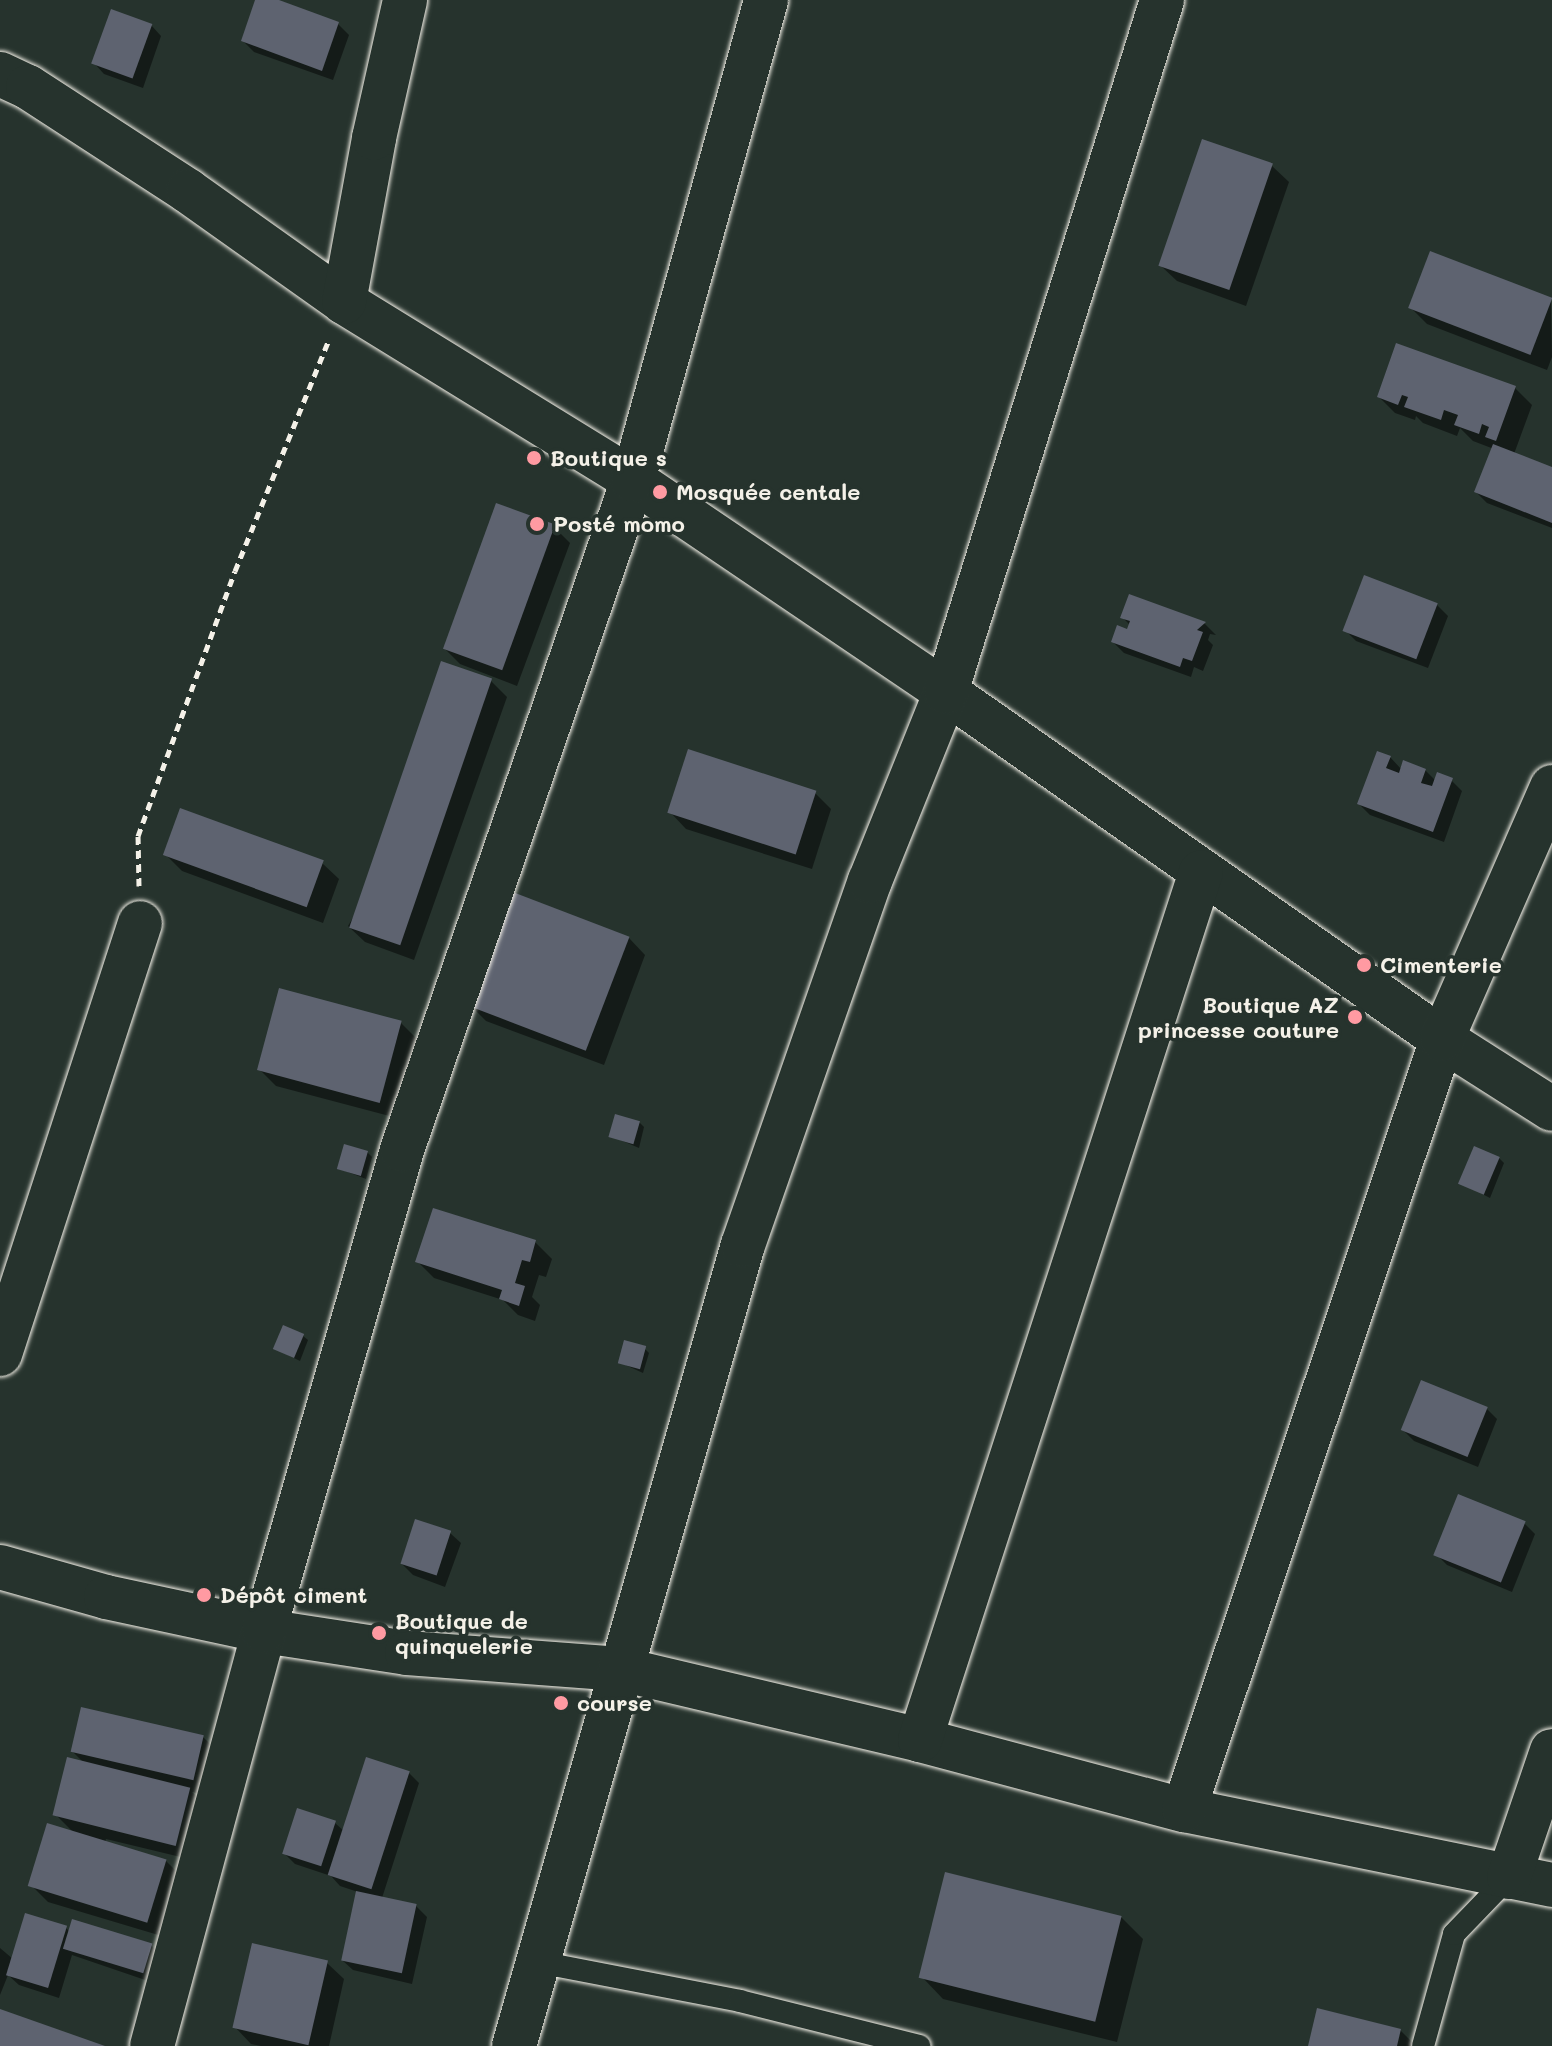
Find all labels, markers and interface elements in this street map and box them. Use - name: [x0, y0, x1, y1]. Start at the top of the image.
- place label: Boutique s: [550, 445, 667, 471]
- marker: Boutique s: [525, 449, 543, 467]
- place label: Mosquée centale: [676, 479, 860, 505]
- marker: Mosquée centale: [651, 483, 669, 501]
- place label: Posté momo: [553, 511, 685, 537]
- marker: Posté momo: [528, 515, 546, 533]
- place label: Cimenterie: [1380, 952, 1502, 978]
- marker: Cimenterie: [1355, 956, 1373, 974]
- place label: Boutique AZ princesse couture: [1138, 991, 1339, 1042]
- marker: Boutique AZ princesse couture: [1346, 1008, 1364, 1026]
- place label: Dépôt ciment: [220, 1582, 367, 1608]
- marker: Dépôt ciment: [195, 1586, 213, 1604]
- place label: Boutique de quinquelerie: [395, 1607, 533, 1658]
- marker: Boutique de quinquelerie: [370, 1624, 388, 1642]
- place label: course: [577, 1690, 652, 1716]
- marker: course: [552, 1694, 570, 1712]

